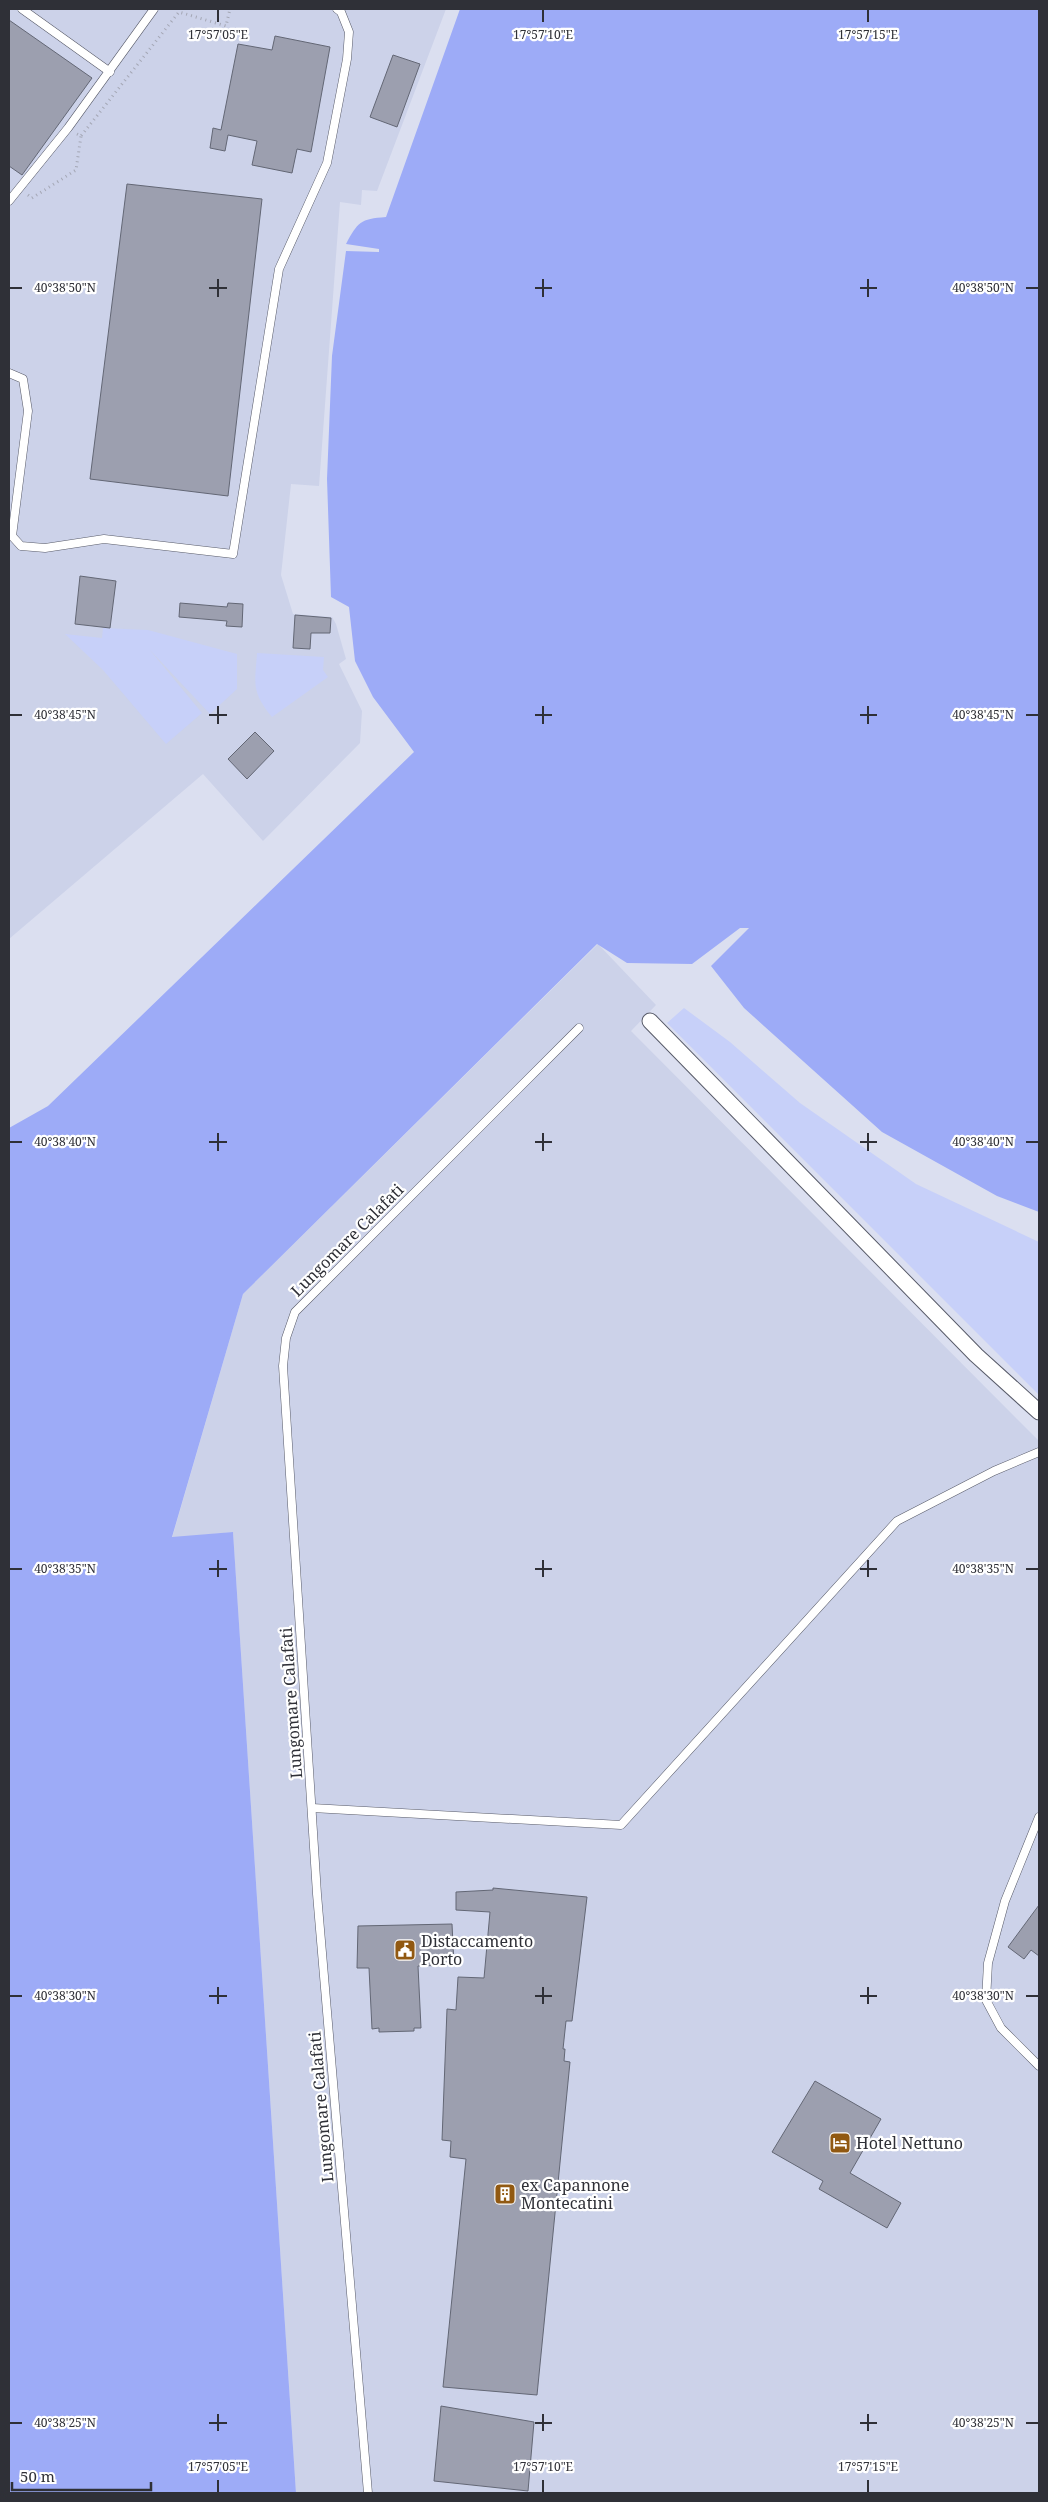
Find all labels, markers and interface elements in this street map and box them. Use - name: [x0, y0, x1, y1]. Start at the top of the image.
- text: 17°57'05"E: [188, 26, 248, 43]
- text: 17°57'10"E: [513, 26, 573, 43]
- text: 17°57'15"E: [838, 26, 898, 43]
- text: 40°38'50"N: [34, 279, 96, 296]
- text: 40°38'50"N: [952, 279, 1014, 296]
- text: 40°38'45"N: [34, 706, 96, 723]
- text: 40°38'45"N: [952, 706, 1014, 723]
- text: 40°38'40"N: [34, 1133, 96, 1150]
- text: 40°38'40"N: [952, 1133, 1014, 1150]
- street label: Lungomare Calafati: [286, 1179, 408, 1301]
- text: 40°38'35"N: [34, 1560, 96, 1577]
- text: 40°38'35"N: [952, 1560, 1014, 1577]
- street label: Lungomare Calafati: [275, 1627, 307, 1779]
- place label: Distaccamento Porto: [421, 1930, 533, 1970]
- public building icon: Distaccamento Porto: [393, 1938, 417, 1962]
- text: 40°38'30"N: [34, 1987, 96, 2004]
- text: 40°38'30"N: [952, 1987, 1014, 2004]
- street label: Lungomare Calafati: [303, 2031, 339, 2183]
- hotel icon: Hotel Nettuno: [828, 2131, 852, 2155]
- place label: Hotel Nettuno: [856, 2132, 963, 2154]
- place label: ex Capannone Montecatini: [521, 2174, 629, 2214]
- building icon: ex Capannone Montecatini: [493, 2182, 517, 2206]
- text: 40°38'25"N: [34, 2414, 96, 2431]
- text: 40°38'25"N: [952, 2414, 1014, 2431]
- text: 17°57'05"E: [188, 2458, 248, 2475]
- text: 17°57'10"E: [513, 2458, 573, 2475]
- text: 17°57'15"E: [838, 2458, 898, 2475]
- scale bar: [12, 2460, 151, 2492]
- text: 50 m: [20, 2466, 55, 2486]

